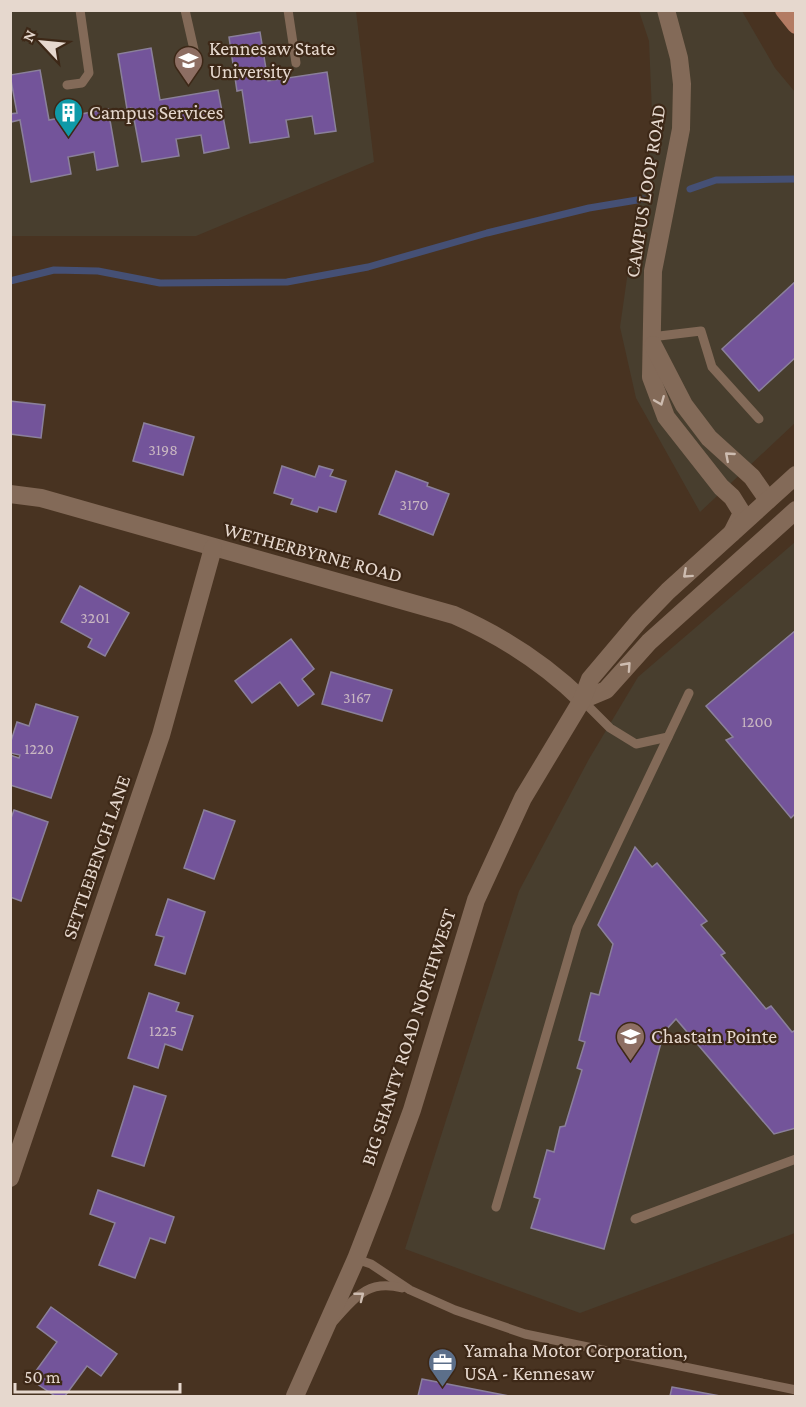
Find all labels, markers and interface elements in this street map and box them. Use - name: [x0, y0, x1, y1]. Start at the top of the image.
- north arrow: [12, 12, 72, 72]
- text: N: [19, 27, 39, 44]
- place label: Kennesaw State University: [209, 37, 335, 83]
- school or university icon: Kennesaw State University: [172, 44, 204, 86]
- building icon: Campus Services: [52, 96, 84, 138]
- place label: Campus Services: [89, 101, 224, 124]
- street label: CAMPUS LOOP ROAD: [620, 103, 670, 279]
- one-way arrow: [653, 394, 665, 405]
- house number: 3198: [148, 441, 178, 458]
- one-way arrow: [726, 452, 736, 463]
- house number: 3170: [399, 496, 429, 513]
- street label: WETHERBYRNE ROAD: [221, 518, 405, 586]
- one-way arrow: [683, 567, 693, 578]
- house number: 3201: [80, 609, 110, 626]
- one-way arrow: [620, 662, 631, 673]
- house number: 3167: [343, 689, 372, 706]
- house number: 1200: [741, 713, 773, 730]
- house number: 1220: [24, 740, 54, 757]
- street label: SETTLEBENCH LANE: [58, 772, 134, 942]
- street label: BIG SHANTY ROAD NORTHWEST: [356, 906, 460, 1168]
- school or university icon: Chastain Pointe: [614, 1020, 646, 1062]
- house number: 1225: [149, 1022, 177, 1039]
- place label: Chastain Pointe: [651, 1025, 777, 1047]
- one-way arrow: [353, 1292, 364, 1303]
- place label: Yamaha Motor Corporation, USA - Kennesaw: [464, 1339, 688, 1384]
- office icon: Yamaha Motor Corporation, USA - Kennesaw: [427, 1346, 459, 1388]
- scale bar: [15, 1356, 180, 1394]
- text: 50 m: [24, 1367, 61, 1387]

